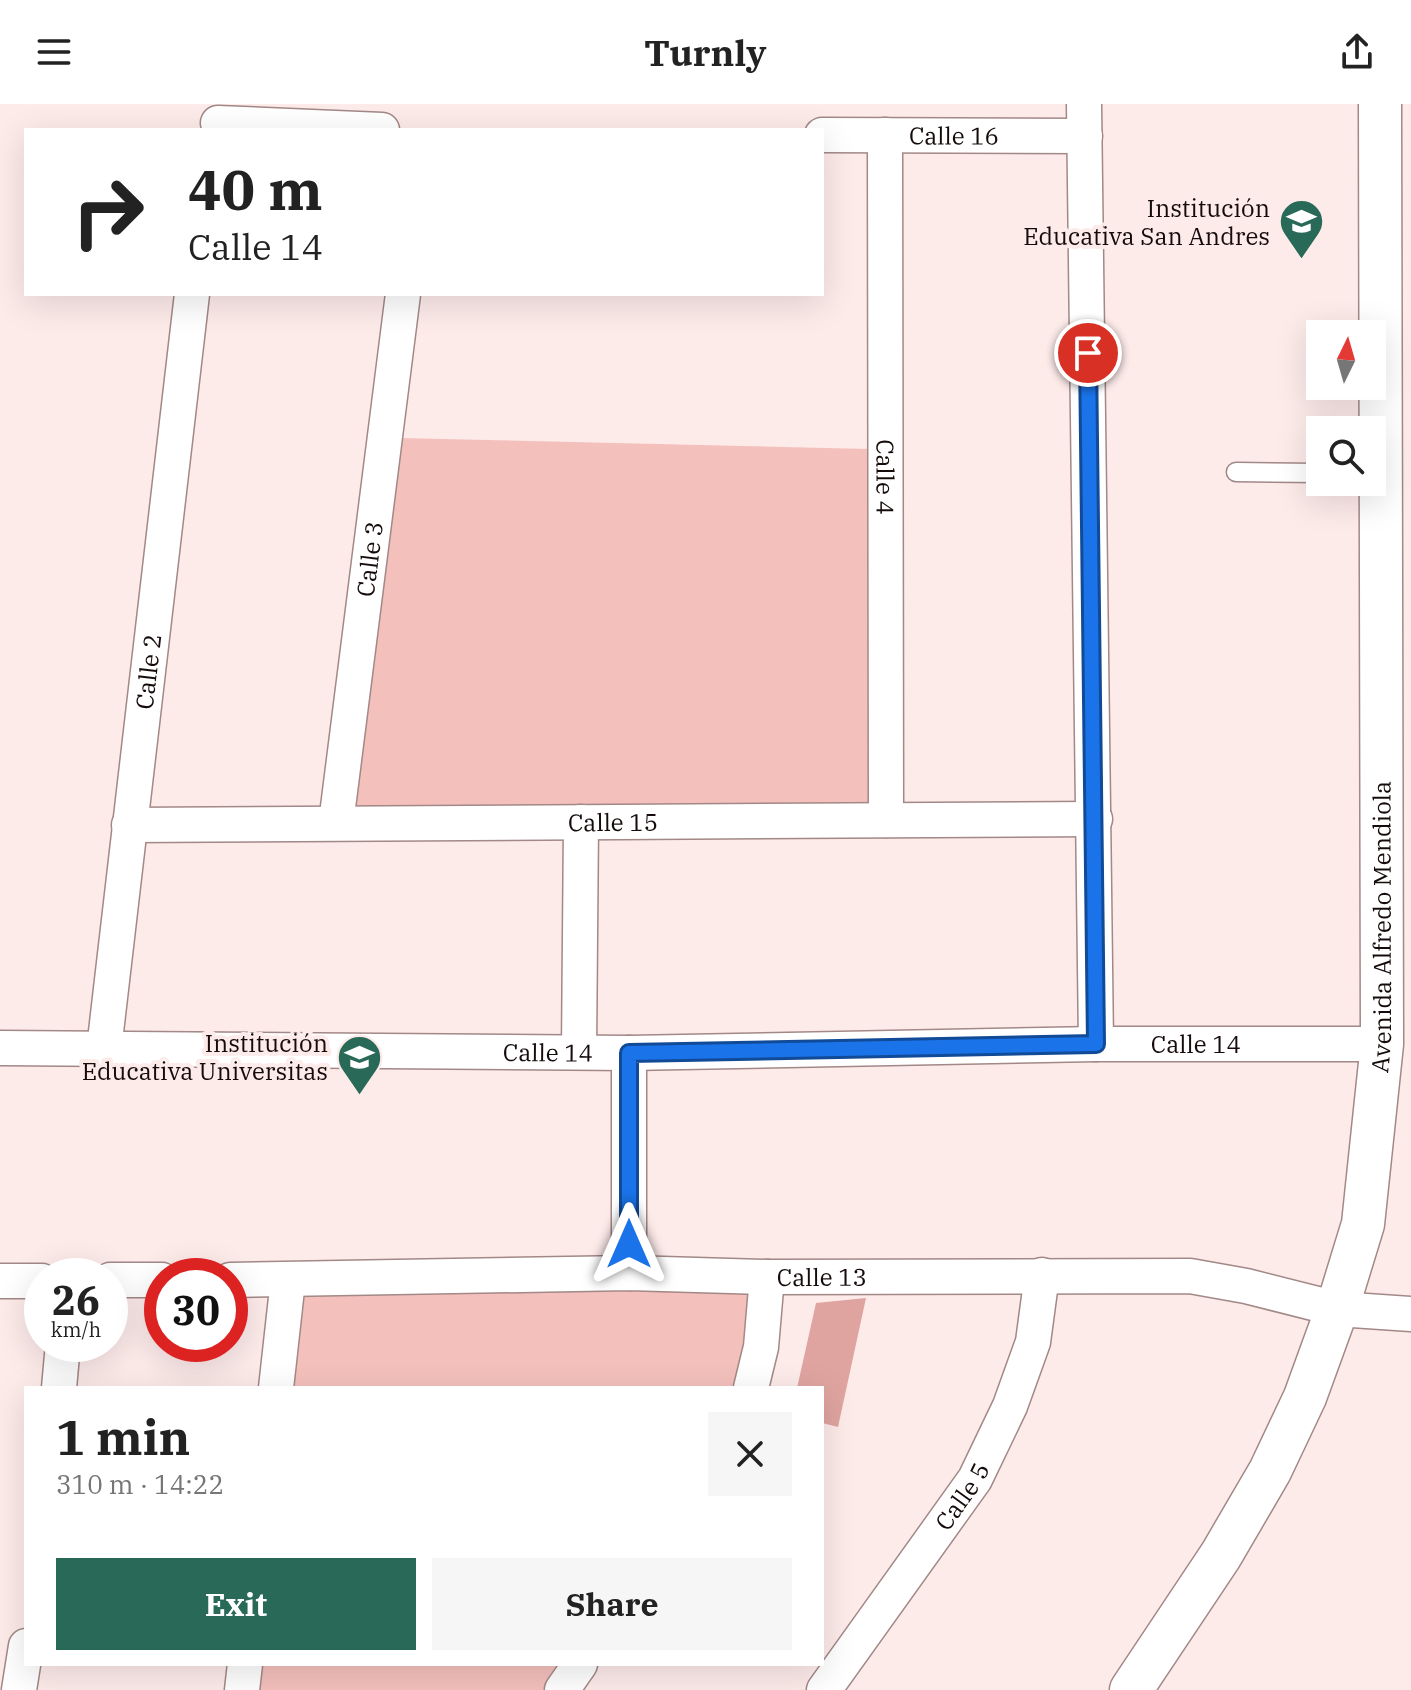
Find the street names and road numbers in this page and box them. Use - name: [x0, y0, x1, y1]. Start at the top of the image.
- street label: Calle 16: [909, 119, 999, 152]
- street label: Calle 4: [869, 439, 902, 515]
- street label: Calle 3: [349, 520, 390, 599]
- street label: Calle 2: [128, 632, 168, 711]
- street label: Avenida Alfredo Mendiola: [1363, 781, 1398, 1074]
- street label: Calle 15: [568, 806, 658, 838]
- street label: Calle 14: [1151, 1028, 1241, 1060]
- street label: Calle 14: [503, 1036, 593, 1069]
- street label: Calle 13: [777, 1261, 867, 1293]
- street label: Calle 5: [927, 1457, 997, 1537]

